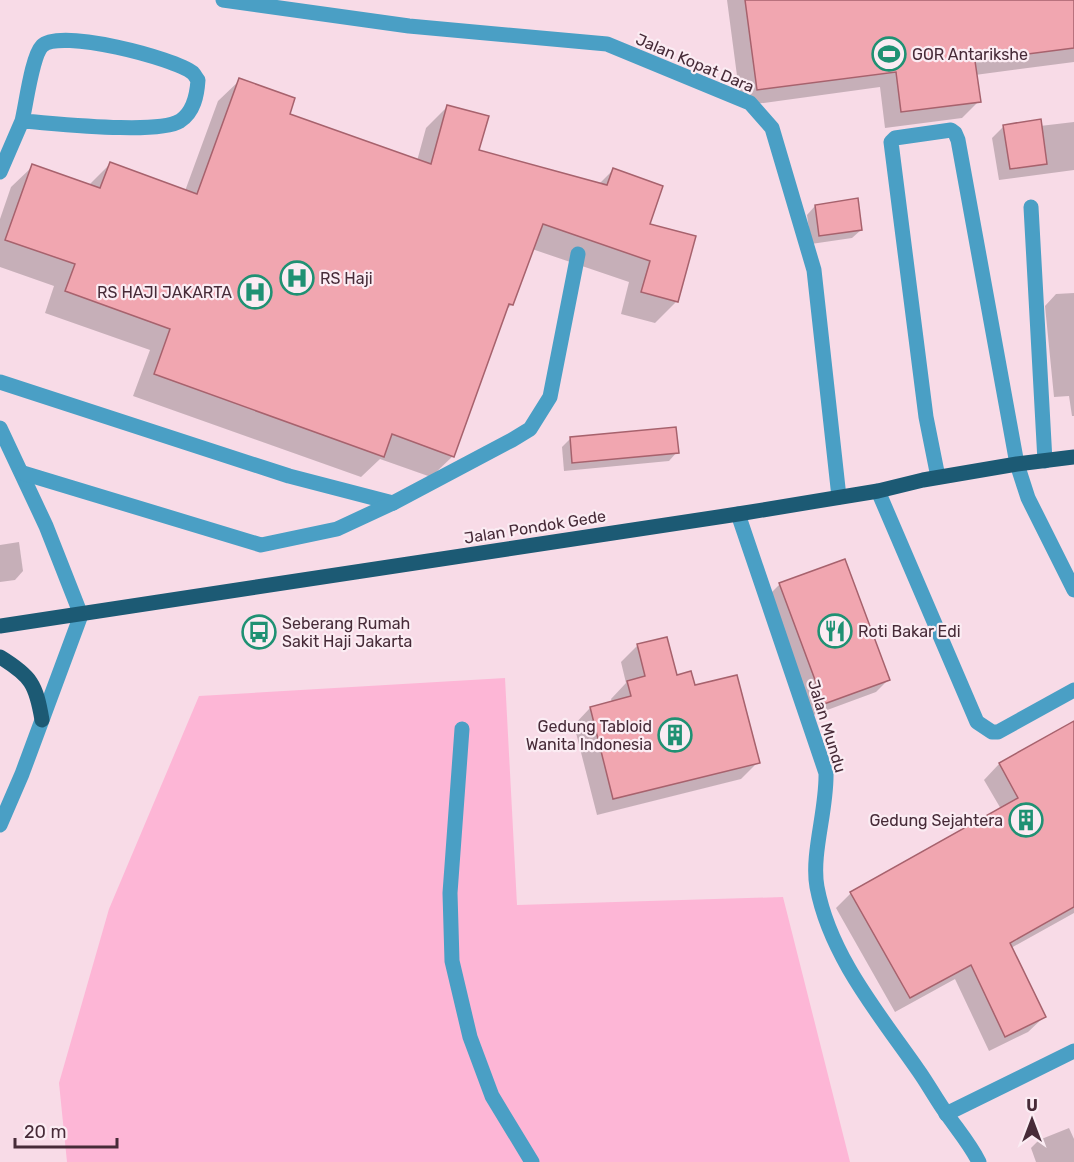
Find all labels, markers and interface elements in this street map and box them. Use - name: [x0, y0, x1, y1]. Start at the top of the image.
- street label: Jalan Kopat Dara: [633, 30, 757, 96]
- sports icon: GOR Antarikshe: [871, 36, 907, 72]
- place label: GOR Antarikshe: [912, 45, 1028, 64]
- hospital icon: RS Haji: [279, 260, 315, 296]
- place label: RS Haji: [320, 269, 373, 288]
- hospital icon: RS HAJI JAKARTA: [237, 274, 273, 310]
- place label: RS HAJI JAKARTA: [97, 283, 232, 302]
- street label: Jalan Pondok Gede: [463, 506, 607, 548]
- restaurant icon: Roti Bakar Edi: [817, 613, 853, 649]
- bus stop icon: Seberang Rumah Sakit Haji Jakarta: [241, 614, 277, 650]
- place label: Seberang Rumah Sakit Haji Jakarta: [282, 614, 412, 651]
- place label: Roti Bakar Edi: [858, 622, 961, 641]
- street label: Jalan Mundu: [804, 677, 850, 775]
- place label: Gedung Tabloid Wanita Indonesia: [526, 717, 652, 754]
- building icon: Gedung Tabloid Wanita Indonesia: [657, 717, 693, 753]
- building icon: Gedung Sejahtera: [1008, 802, 1044, 838]
- place label: Gedung Sejahtera: [869, 811, 1003, 830]
- north arrow: [1002, 1090, 1062, 1150]
- text: U: [1026, 1096, 1038, 1115]
- scale bar: [15, 1111, 117, 1149]
- text: 20 m: [24, 1121, 66, 1143]

